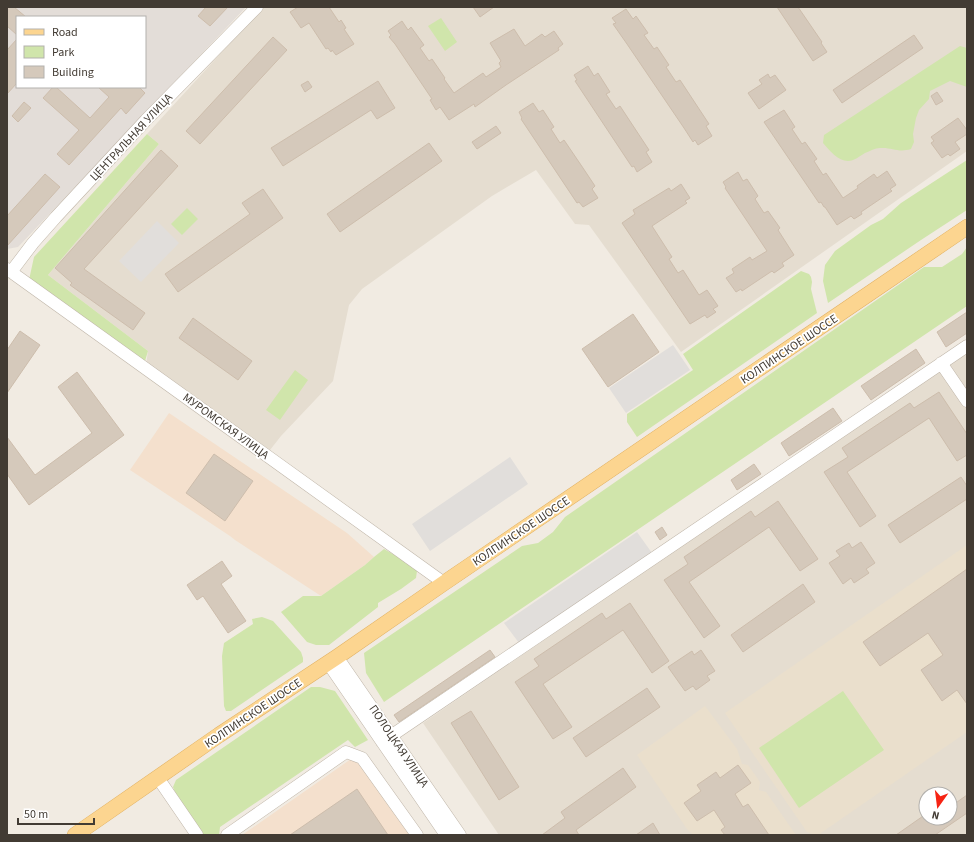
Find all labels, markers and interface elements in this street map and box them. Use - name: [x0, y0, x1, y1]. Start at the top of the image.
- legend: [16, 16, 146, 88]
- text: Road: [52, 24, 78, 41]
- text: Park: [52, 44, 74, 61]
- text: Building: [52, 64, 94, 81]
- street label: ЦЕНТРАЛЬНАЯ УЛИЦА: [86, 89, 177, 185]
- street label: КОЛПИНСКОЕ ШОССЕ: [737, 310, 841, 388]
- street label: МУРОМСКАЯ УЛИЦА: [179, 389, 273, 464]
- street label: КОЛПИНСКОЕ ШОССЕ: [469, 492, 573, 570]
- street label: КОЛПИНСКОЕ ШОССЕ: [201, 674, 305, 752]
- street label: ПОЛОЦКАЯ УЛИЦА: [365, 701, 433, 791]
- north arrow: [918, 786, 958, 826]
- scale bar: [18, 800, 94, 826]
- text: 50 m: [24, 806, 48, 823]
- text: N: [930, 807, 941, 823]

